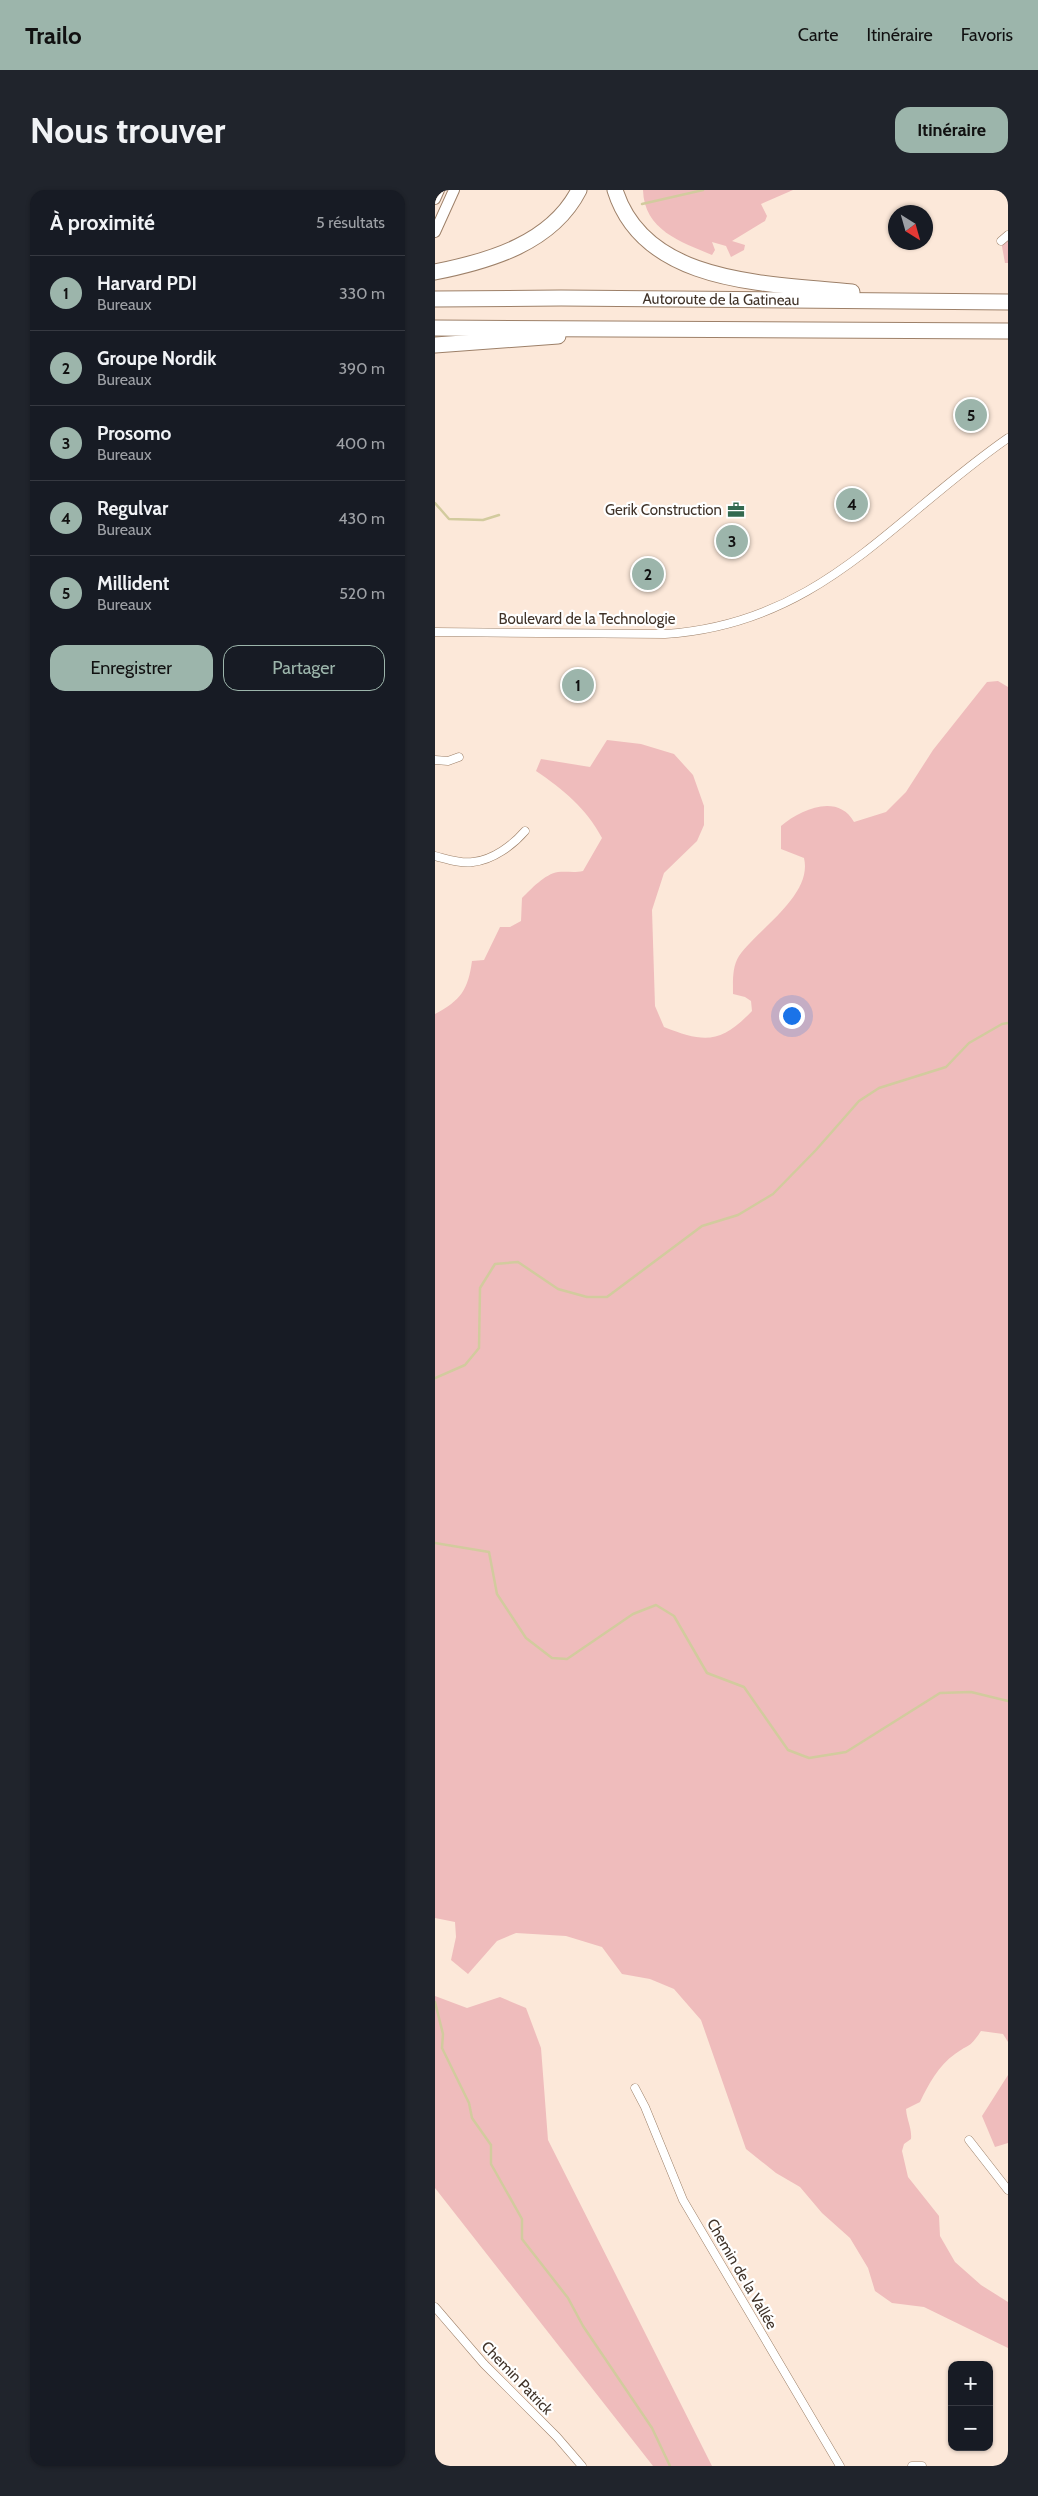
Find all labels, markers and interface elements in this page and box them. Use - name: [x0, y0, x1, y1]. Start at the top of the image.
- text: Trailo: [25, 21, 82, 50]
- text: Carte: [798, 24, 838, 46]
- text: Itinéraire: [866, 24, 933, 46]
- text: Favoris: [961, 24, 1013, 46]
- button: Itinéraire: [895, 107, 1008, 153]
- text: Nous trouver: [30, 109, 225, 152]
- north arrow: [888, 205, 933, 250]
- text: À proximité: [50, 210, 155, 235]
- text: 5 résultats: [316, 213, 385, 232]
- text: Harvard PDI: [97, 272, 197, 295]
- text: 1: [63, 284, 69, 303]
- text: 330 m: [339, 284, 385, 303]
- street label: Autoroute de la Gatineau: [642, 290, 800, 309]
- text: Bureaux: [97, 295, 152, 314]
- text: Groupe Nordik: [97, 347, 217, 370]
- text: 2: [62, 359, 70, 378]
- text: 390 m: [338, 359, 385, 378]
- text: Bureaux: [97, 370, 152, 389]
- pin: 5: [955, 396, 987, 434]
- text: Prosomo: [97, 422, 171, 445]
- text: 3: [62, 434, 70, 453]
- text: 400 m: [336, 434, 385, 453]
- text: Bureaux: [97, 445, 152, 464]
- pin: 4: [836, 485, 868, 523]
- text: Regulvar: [97, 497, 168, 520]
- office icon: Gerik Construction: [726, 500, 746, 520]
- place label: Gerik Construction: [605, 501, 722, 519]
- text: 4: [61, 509, 71, 528]
- text: 430 m: [338, 509, 385, 528]
- text: Bureaux: [97, 520, 152, 539]
- pin: 3: [716, 522, 748, 560]
- pin: 2: [632, 555, 664, 593]
- text: Millident: [97, 572, 169, 595]
- text: 5: [62, 584, 70, 603]
- text: 520 m: [339, 584, 385, 603]
- text: Bureaux: [97, 595, 152, 614]
- street label: Boulevard de la Technologie: [499, 610, 676, 628]
- button: Enregistrer: [50, 645, 213, 691]
- button: Partager: [223, 645, 385, 691]
- pin: 1: [562, 666, 594, 704]
- your location: [779, 1003, 805, 1029]
- street label: Chemin de la Vallée: [703, 2215, 781, 2333]
- street label: Chemin Patrick: [478, 2338, 557, 2419]
- map controls: [948, 2361, 993, 2451]
- button: +: [948, 2361, 993, 2406]
- button: −: [948, 2406, 993, 2451]

